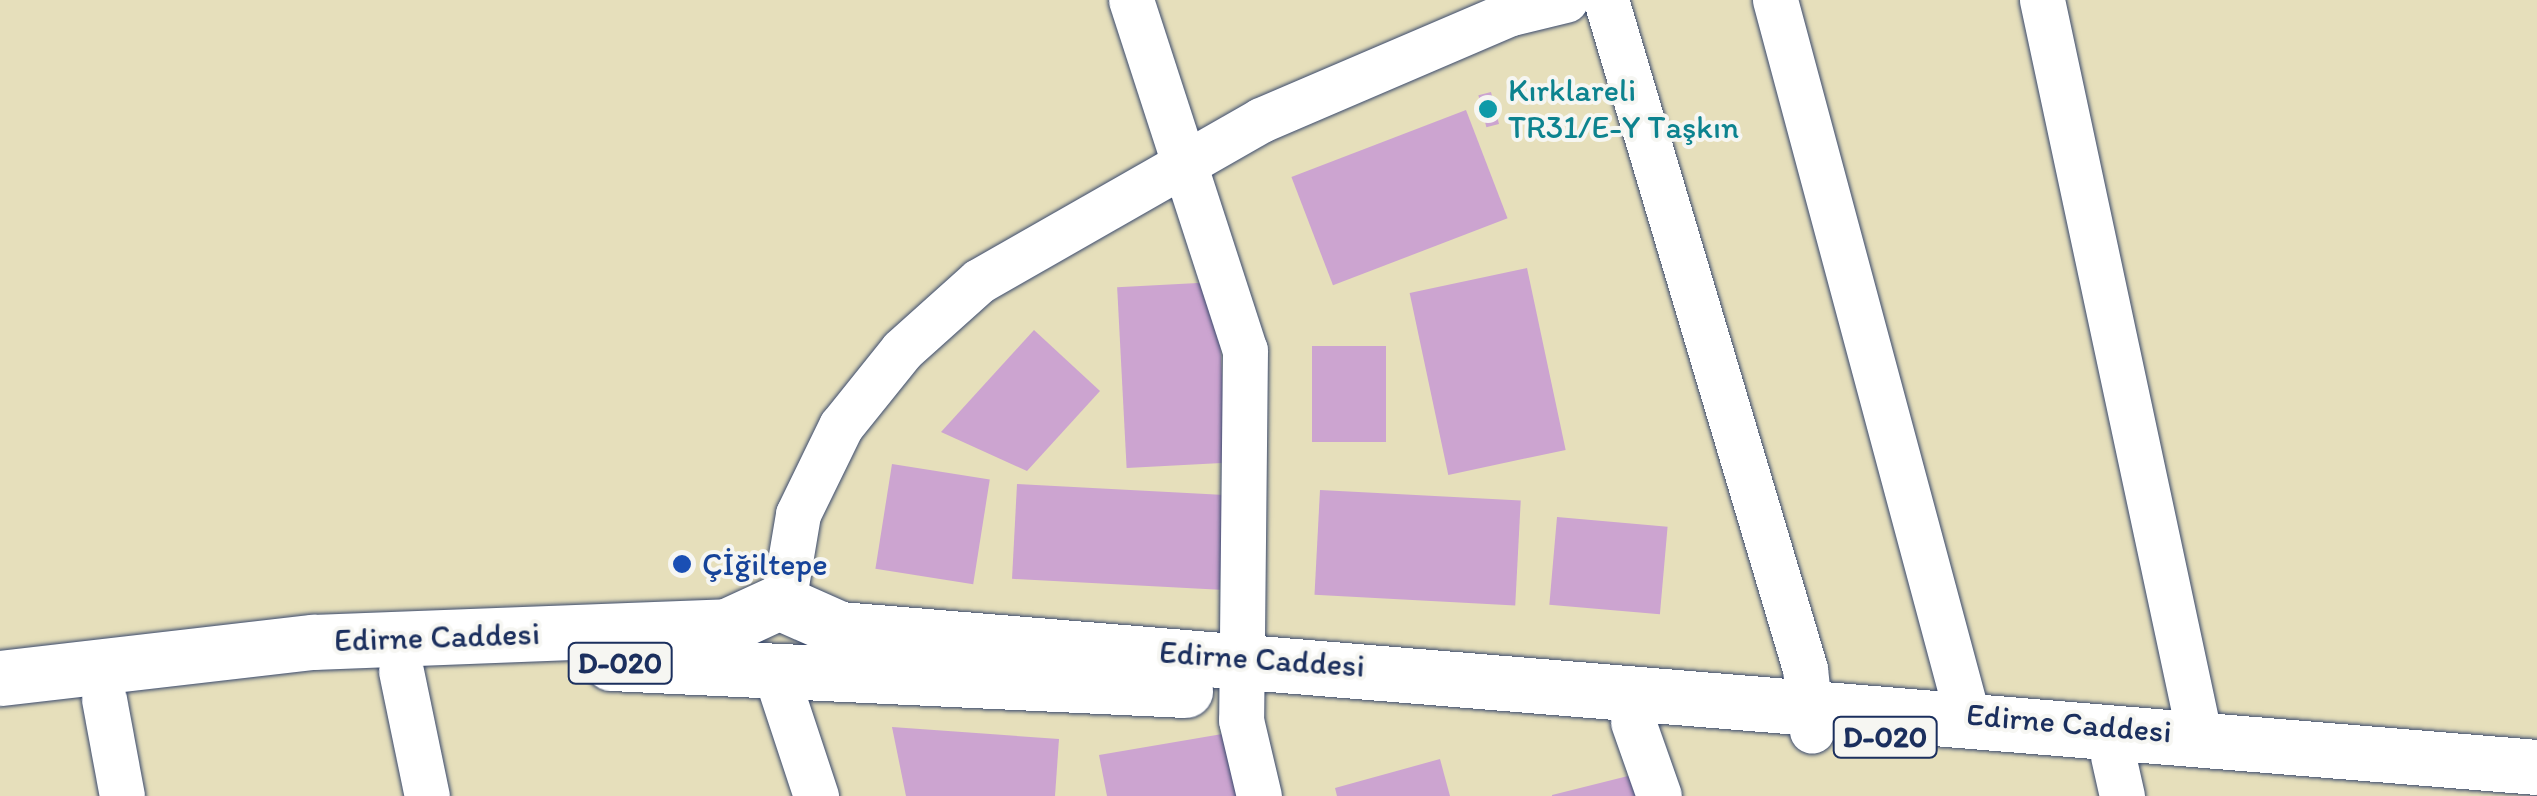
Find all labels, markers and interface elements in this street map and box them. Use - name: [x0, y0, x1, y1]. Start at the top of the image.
- place label: Kırklareli TR31/E-Y Taşkın: [1508, 72, 1736, 147]
- marker: Kırklareli TR31/E-Y Taşkın: [1477, 98, 1499, 120]
- place label: Çİğiltepe: [702, 545, 828, 583]
- marker: Çİğiltepe: [671, 553, 693, 575]
- street label: Edirne Caddesi: [333, 614, 541, 660]
- street label: Edirne Caddesi: [1158, 633, 1366, 685]
- road number: D-020: [568, 638, 672, 688]
- street label: Edirne Caddesi: [1965, 695, 2173, 751]
- road number: D-020: [1832, 712, 1938, 762]

